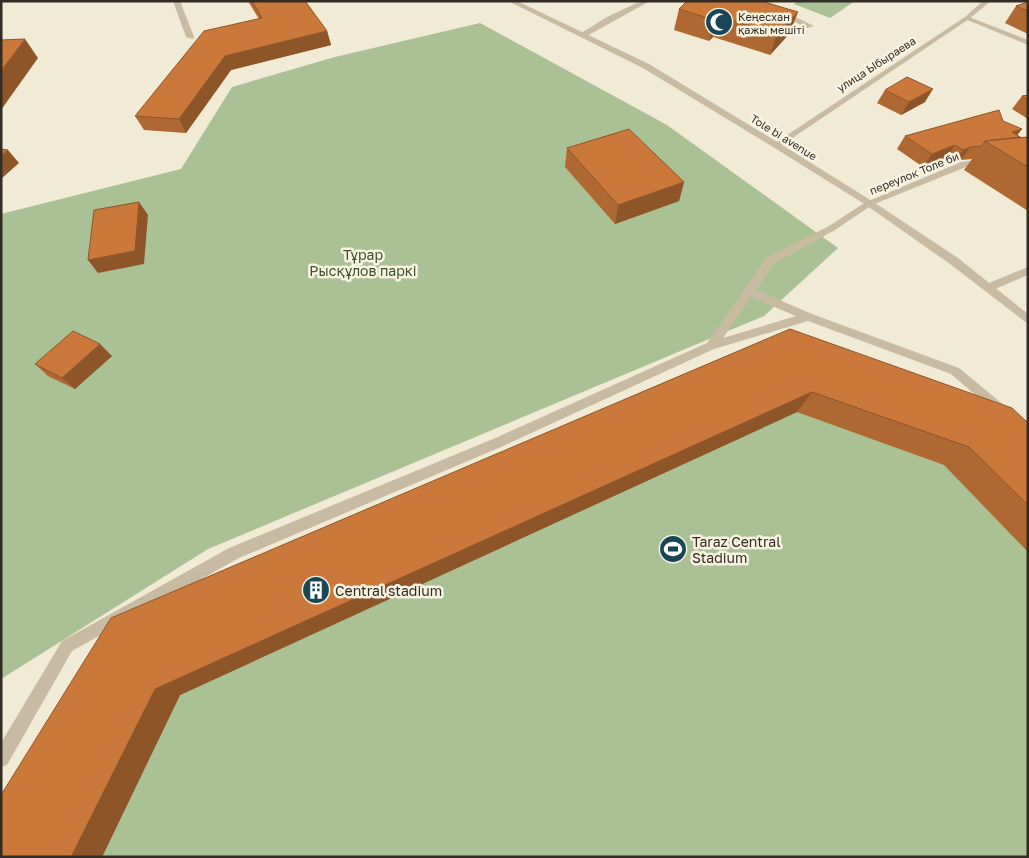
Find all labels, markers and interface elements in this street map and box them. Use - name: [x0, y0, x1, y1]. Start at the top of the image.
- mosque icon: Кеңесхан қажы мешіті: [704, 7, 734, 37]
- place label: Кеңесхан қажы мешіті: [738, 10, 805, 36]
- street label: улица Ыбыраева: [834, 34, 918, 94]
- street label: Tole bi avenue: [749, 111, 819, 163]
- street label: переулок Толе би: [867, 149, 961, 197]
- park label: Тұрар Рысқұлов паркі: [309, 246, 417, 280]
- place label: Taraz Central Stadium: [692, 533, 781, 566]
- sports icon: Taraz Central Stadium: [658, 534, 688, 564]
- building icon: Central stadium: [301, 575, 331, 605]
- place label: Central stadium: [335, 582, 442, 599]

